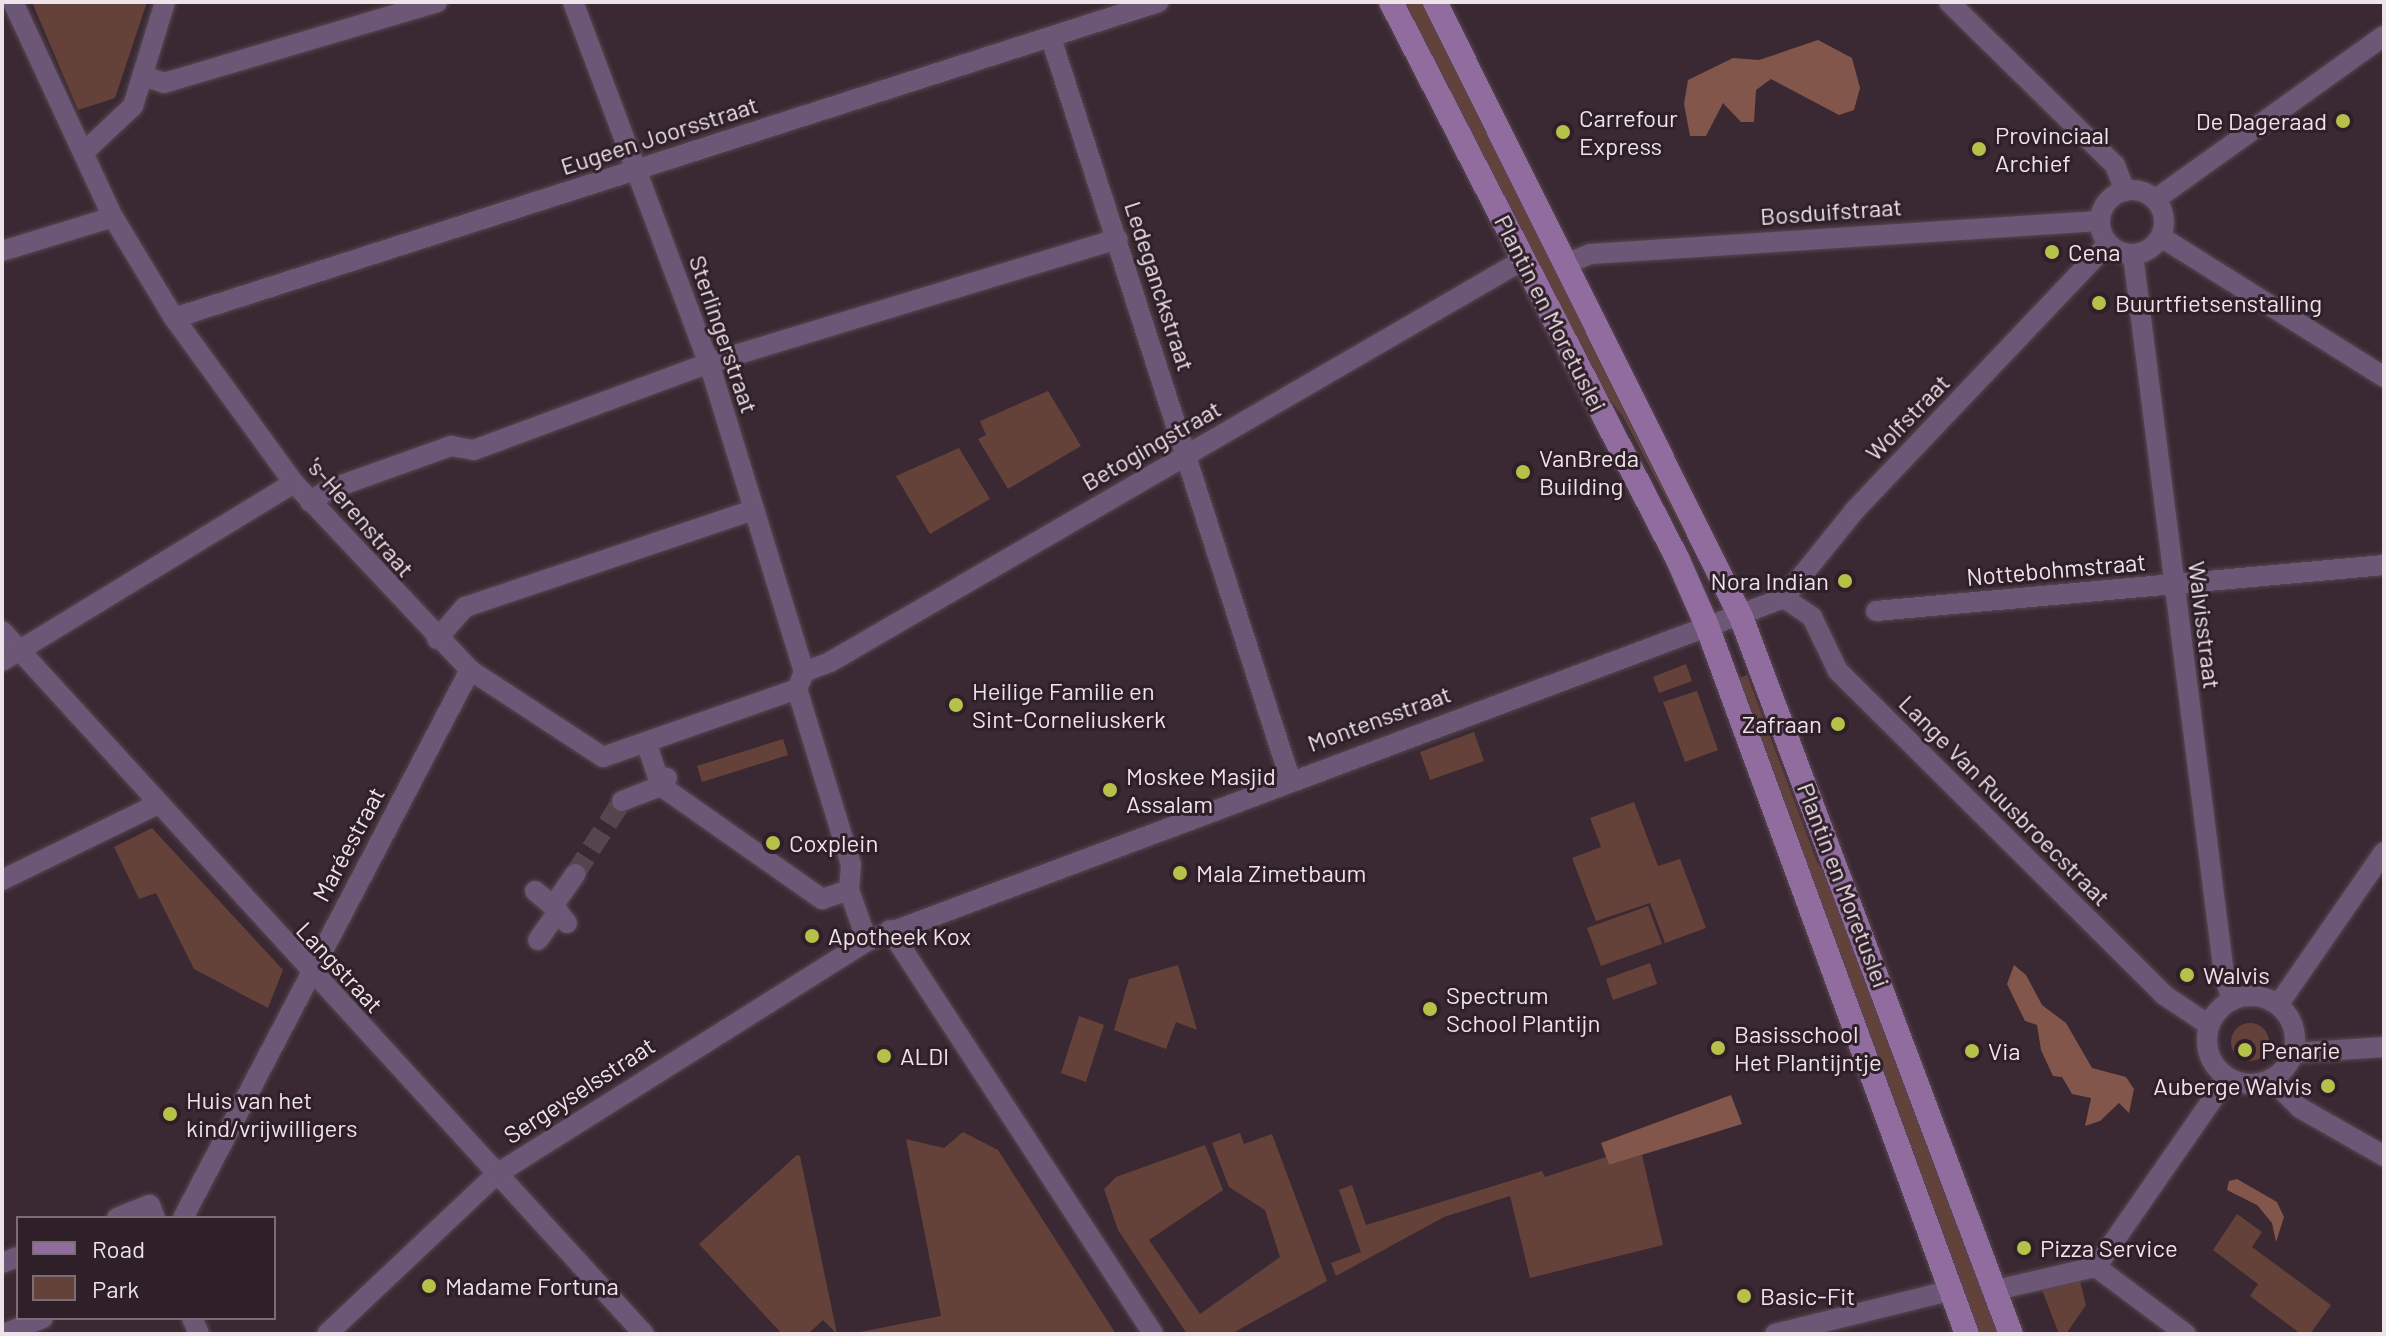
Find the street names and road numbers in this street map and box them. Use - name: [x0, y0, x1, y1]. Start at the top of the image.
- street label: Eugeen Joorsstraat: [557, 90, 761, 180]
- street label: Bosduifstraat: [1759, 192, 1903, 230]
- street label: Ledeganckstraat: [1119, 198, 1201, 374]
- street label: Plantin en Moretuslei: [1489, 210, 1613, 416]
- street label: Sterlingerstraat: [684, 251, 764, 417]
- street label: Wolfstraat: [1859, 368, 1955, 466]
- street label: Betogingstraat: [1076, 394, 1226, 496]
- street label: 's-Herenstraat: [301, 452, 421, 582]
- street label: Nottebohmstraat: [1965, 547, 2147, 591]
- street label: Walvisstraat: [2183, 559, 2227, 691]
- street label: Montensstraat: [1303, 679, 1455, 757]
- street label: Lange Van Ruusbroecstraat: [1894, 689, 2116, 911]
- street label: Plantin en Moretuslei: [1792, 778, 1896, 992]
- street label: Maréestraat: [306, 782, 390, 906]
- street label: Langstraat: [291, 916, 389, 1018]
- street label: Sergeyselsstraat: [498, 1031, 660, 1149]

